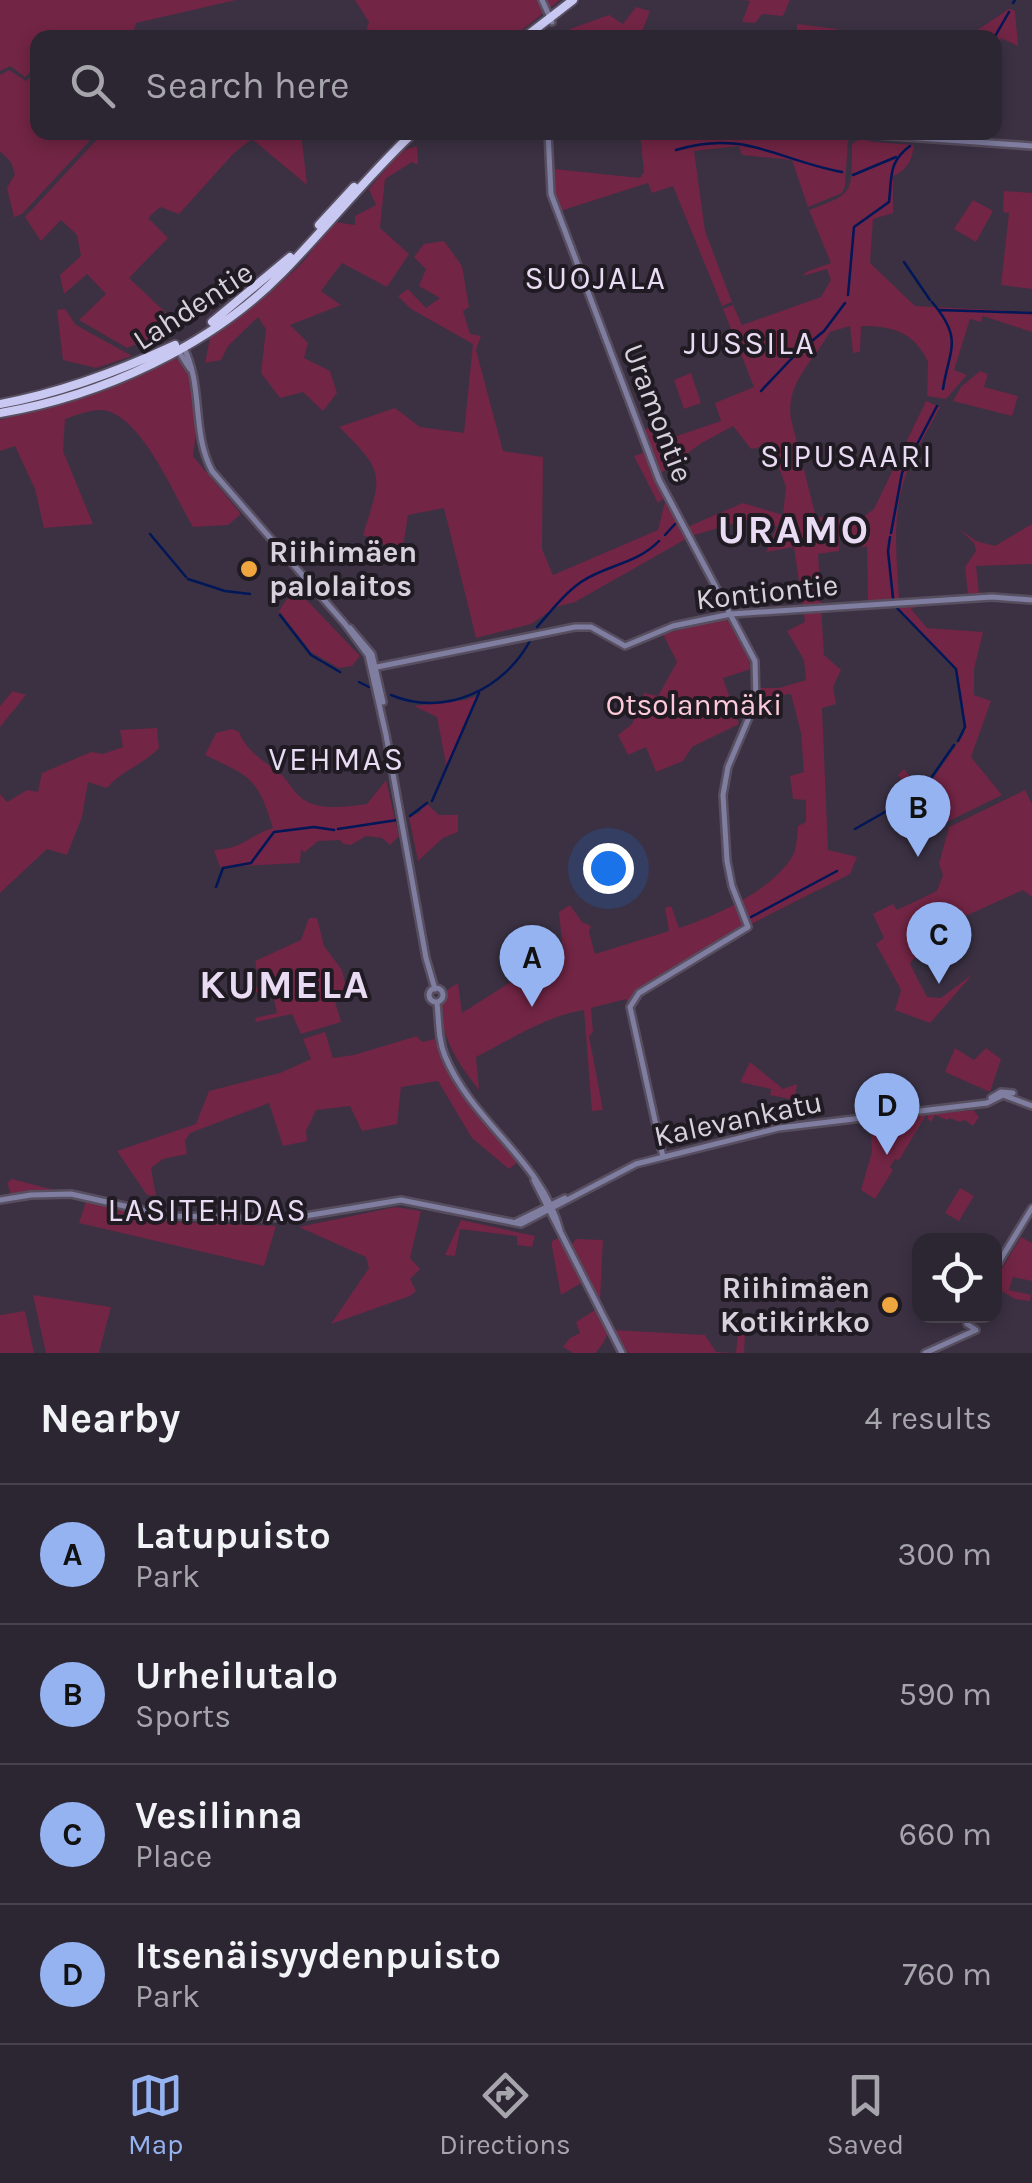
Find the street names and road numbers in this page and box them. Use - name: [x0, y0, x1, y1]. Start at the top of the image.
- street label: Lahdentie: [126, 254, 260, 358]
- street label: Uramontie: [615, 339, 701, 487]
- street label: Kontiontie: [694, 567, 840, 617]
- street label: Kalevankatu: [651, 1084, 825, 1154]

